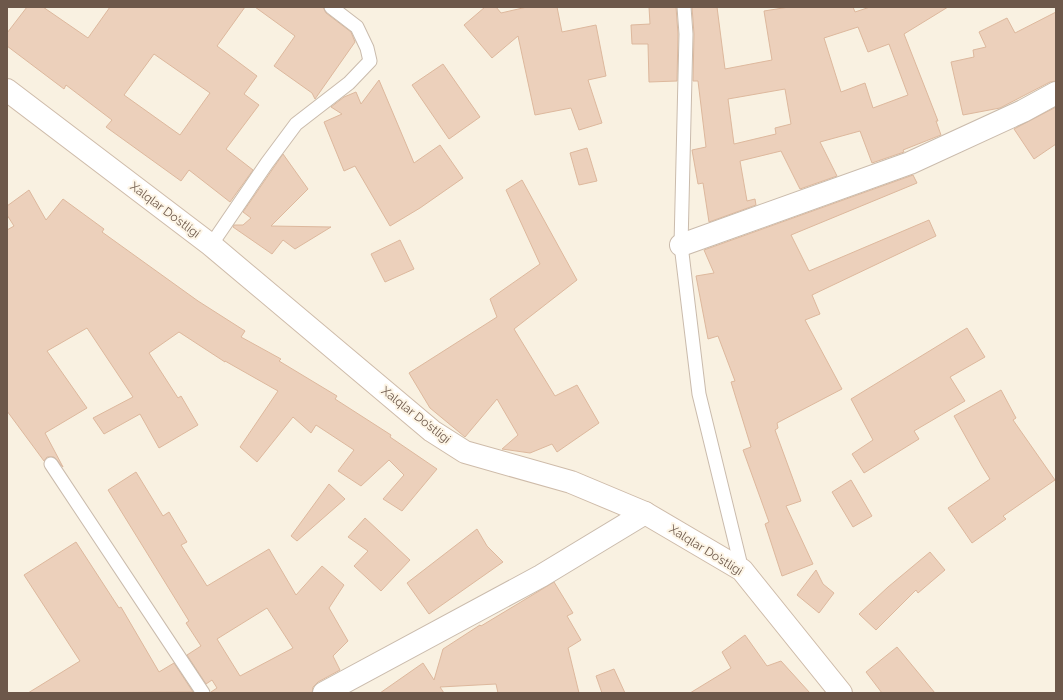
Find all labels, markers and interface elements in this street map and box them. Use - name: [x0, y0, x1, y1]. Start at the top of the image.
- street label: Xalqlar Do’stligi: [127, 179, 203, 241]
- street label: Xalqlar Do’stligi: [379, 384, 453, 446]
- street label: Xalqlar Do’stligi: [667, 522, 745, 578]

